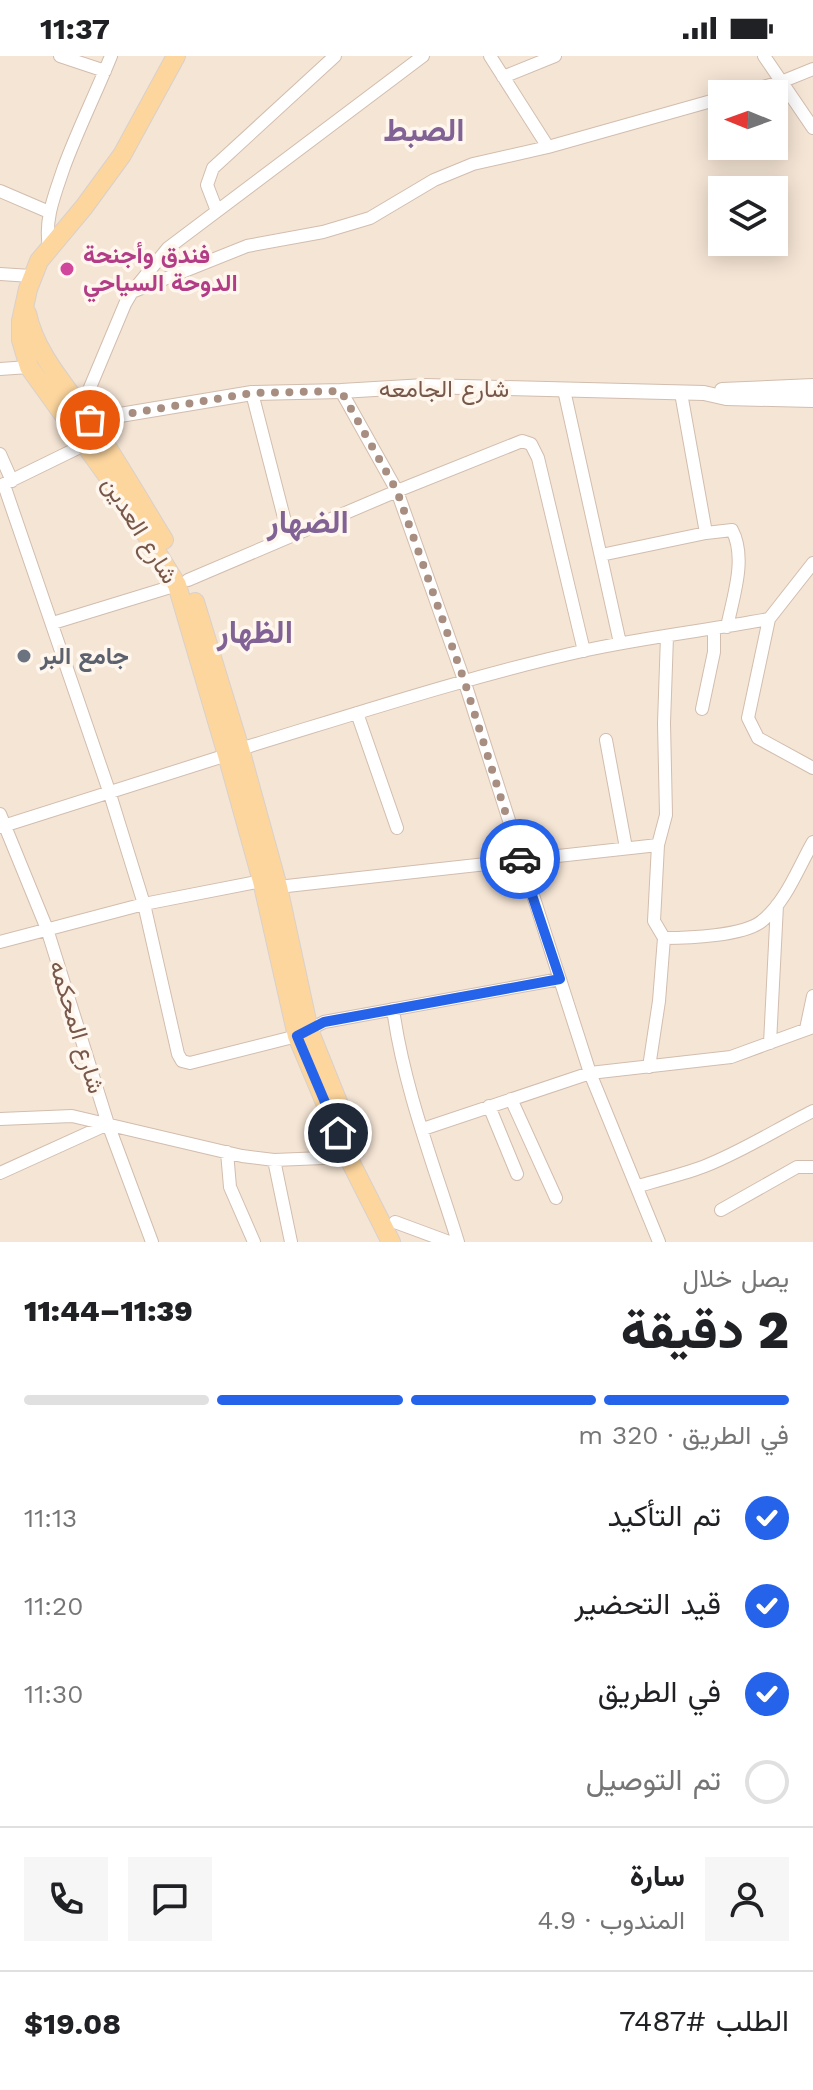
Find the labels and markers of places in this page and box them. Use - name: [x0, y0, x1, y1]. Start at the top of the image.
- place label: فندق وأجنحة الدوحة السياحي: [83, 241, 238, 303]
- marker: فندق وأجنحة الدوحة السياحي: [58, 260, 76, 278]
- pin: [56, 386, 124, 454]
- place label: جامع البر: [39, 642, 129, 673]
- marker: جامع البر: [15, 647, 33, 665]
- pin: [304, 1099, 372, 1167]

